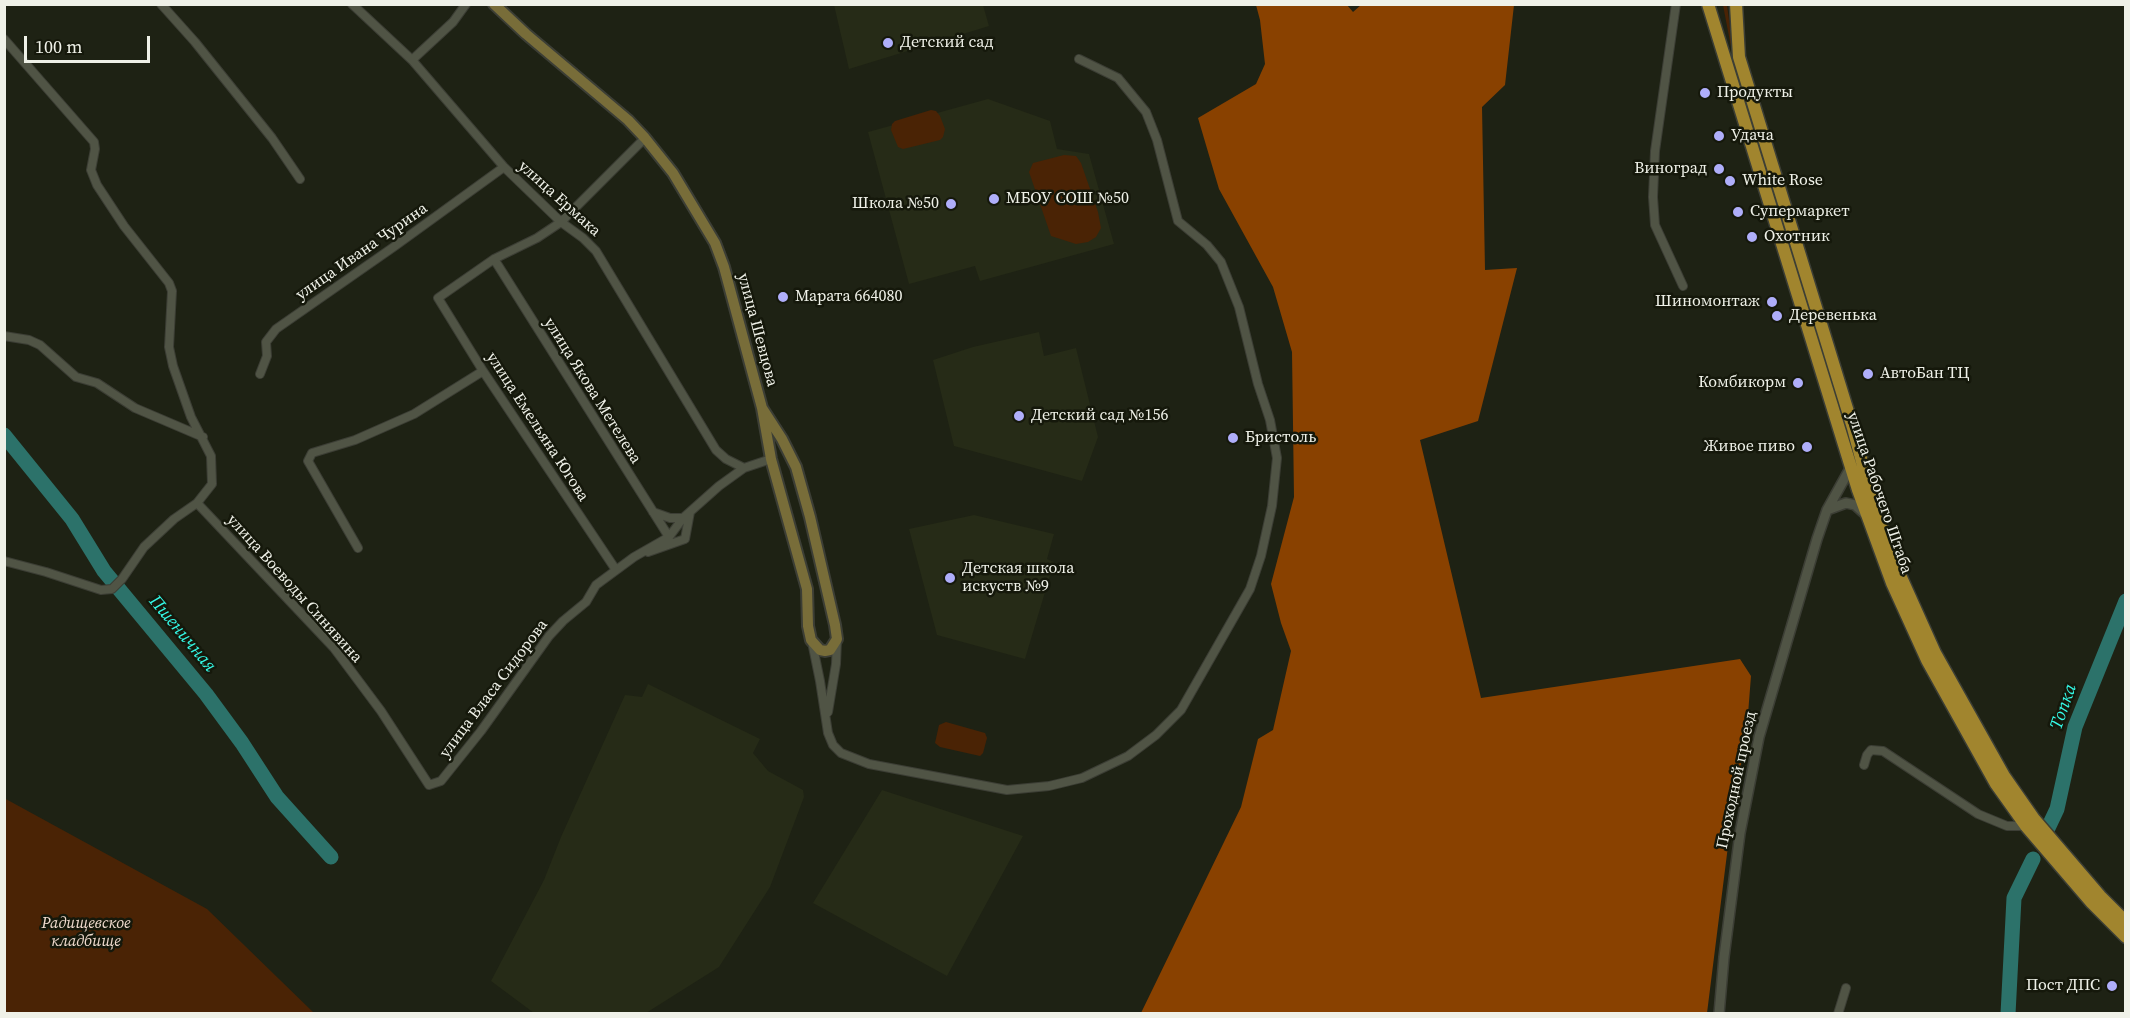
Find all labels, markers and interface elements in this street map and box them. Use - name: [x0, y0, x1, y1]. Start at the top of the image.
- scale bar: [27, 24, 153, 62]
- place label: Детский сад: [900, 33, 994, 53]
- text: 100 m: [35, 34, 82, 59]
- marker: Детский сад: [881, 36, 895, 50]
- place label: Продукты: [1717, 83, 1793, 103]
- marker: Продукты: [1698, 86, 1712, 100]
- place label: Удача: [1731, 126, 1774, 146]
- marker: Удача: [1712, 129, 1726, 143]
- street label: улица Ермака: [514, 157, 604, 241]
- place label: Виноград: [1634, 159, 1707, 179]
- marker: Виноград: [1712, 162, 1726, 176]
- place label: White Rose: [1742, 171, 1823, 191]
- marker: White Rose: [1723, 174, 1737, 188]
- place label: МБОУ СОШ №50: [1006, 189, 1129, 209]
- marker: МБОУ СОШ №50: [987, 192, 1001, 206]
- place label: Школа №50: [852, 194, 939, 214]
- marker: Школа №50: [944, 197, 958, 211]
- street label: улица Ивана Чурина: [292, 199, 432, 305]
- place label: Супермаркет: [1750, 202, 1850, 222]
- marker: Супермаркет: [1731, 205, 1745, 219]
- place label: Охотник: [1764, 227, 1830, 247]
- marker: Охотник: [1745, 230, 1759, 244]
- street label: улица Шевцова: [733, 271, 781, 389]
- place label: Марата 664080: [795, 287, 902, 307]
- marker: Марата 664080: [776, 290, 790, 304]
- place label: Шиномонтаж: [1655, 292, 1760, 312]
- marker: Шиномонтаж: [1765, 295, 1779, 309]
- place label: Деревенька: [1789, 306, 1877, 326]
- marker: Деревенька: [1770, 309, 1784, 323]
- street label: улица Якова Метелева: [539, 314, 645, 468]
- street label: улица Емельяна Югова: [482, 349, 592, 505]
- place label: АвтоБан ТЦ: [1880, 364, 1970, 384]
- marker: АвтоБан ТЦ: [1861, 367, 1875, 381]
- place label: Комбикорм: [1698, 373, 1786, 393]
- marker: Комбикорм: [1791, 376, 1805, 390]
- place label: Детский сад №156: [1031, 406, 1168, 426]
- marker: Детский сад №156: [1012, 409, 1026, 423]
- street label: улица Рабочего Штаба: [1842, 410, 1916, 576]
- place label: Бристоль: [1245, 428, 1316, 448]
- marker: Бристоль: [1226, 431, 1240, 445]
- place label: Живое пиво: [1704, 437, 1795, 457]
- marker: Живое пиво: [1800, 440, 1814, 454]
- street label: улица Воеводы Синявина: [222, 511, 366, 667]
- place label: Детская школа искуств №9: [962, 559, 1074, 597]
- marker: Детская школа искуств №9: [943, 571, 957, 585]
- water label: Пшеничная: [144, 591, 220, 677]
- street label: улица Власа Сидорова: [436, 616, 552, 762]
- water label: Топка: [2046, 681, 2082, 733]
- street label: Проходной проезд: [1713, 709, 1761, 851]
- park label: Радищевское кладбище: [41, 914, 131, 952]
- place label: Пост ДПС: [2026, 976, 2100, 996]
- marker: Пост ДПС: [2105, 979, 2119, 993]

